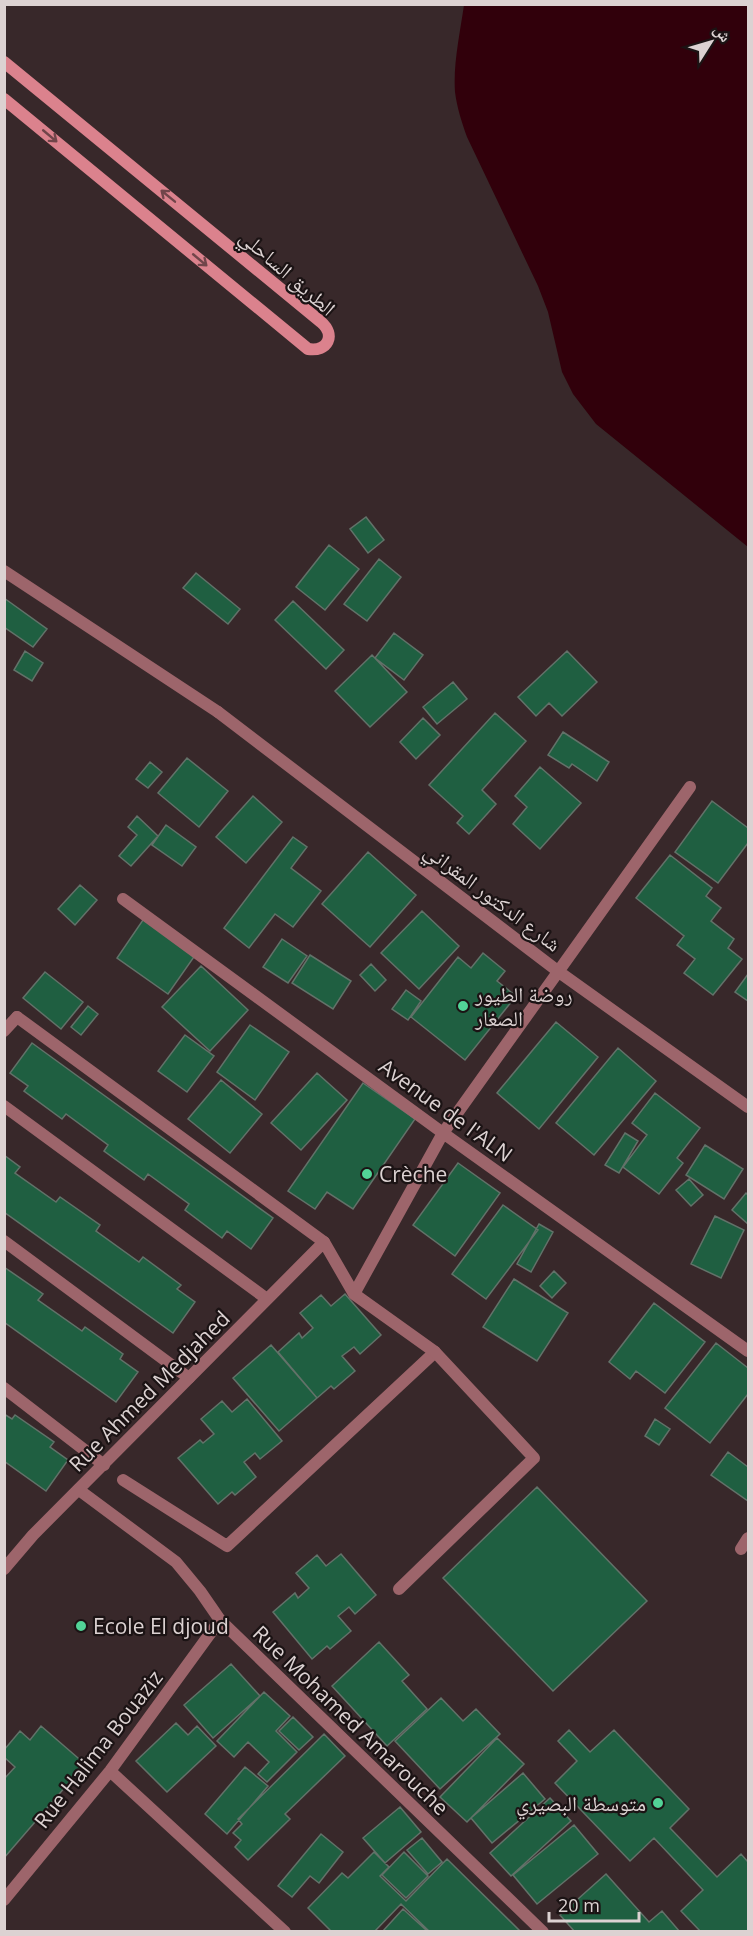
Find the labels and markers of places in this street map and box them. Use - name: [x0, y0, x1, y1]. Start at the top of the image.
- place label: روضة الطيور الصغار: [474, 980, 573, 1032]
- marker: روضة الطيور الصغار: [456, 999, 470, 1013]
- place label: Crèche: [379, 1160, 447, 1188]
- marker: Crèche: [360, 1167, 374, 1181]
- place label: Ecole El djoud: [93, 1612, 229, 1640]
- marker: Ecole El djoud: [74, 1619, 88, 1633]
- place label: متوسطة البصيري: [516, 1789, 646, 1820]
- marker: متوسطة البصيري: [651, 1796, 665, 1810]

